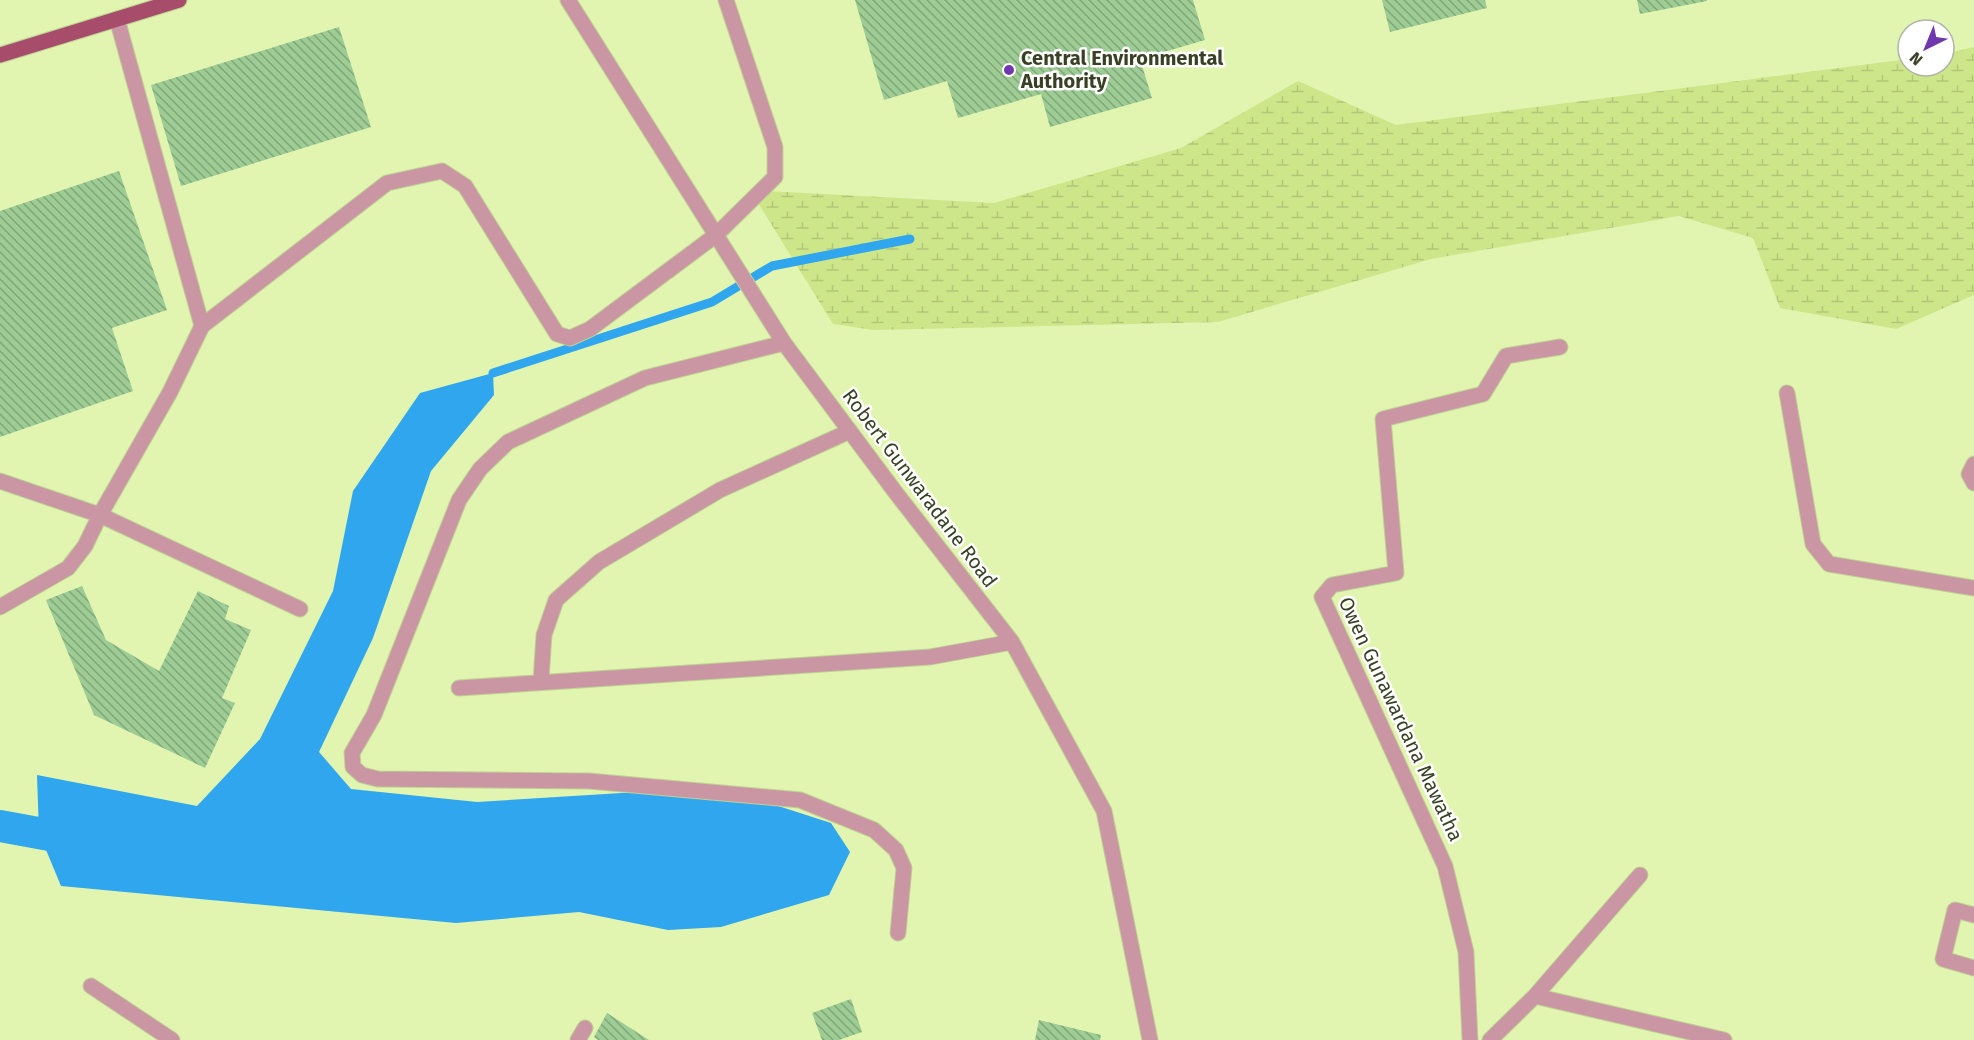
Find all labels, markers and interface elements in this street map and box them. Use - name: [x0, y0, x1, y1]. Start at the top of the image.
- north arrow: [1896, 18, 1956, 78]
- place label: Central Environmental Authority: [1020, 46, 1223, 93]
- text: N: [1906, 48, 1926, 69]
- marker: Central Environmental Authority: [1002, 63, 1016, 77]
- street label: Robert Gunwaradane Road: [838, 384, 1002, 592]
- street label: Owen Gunawardana Mawatha: [1334, 593, 1468, 845]

